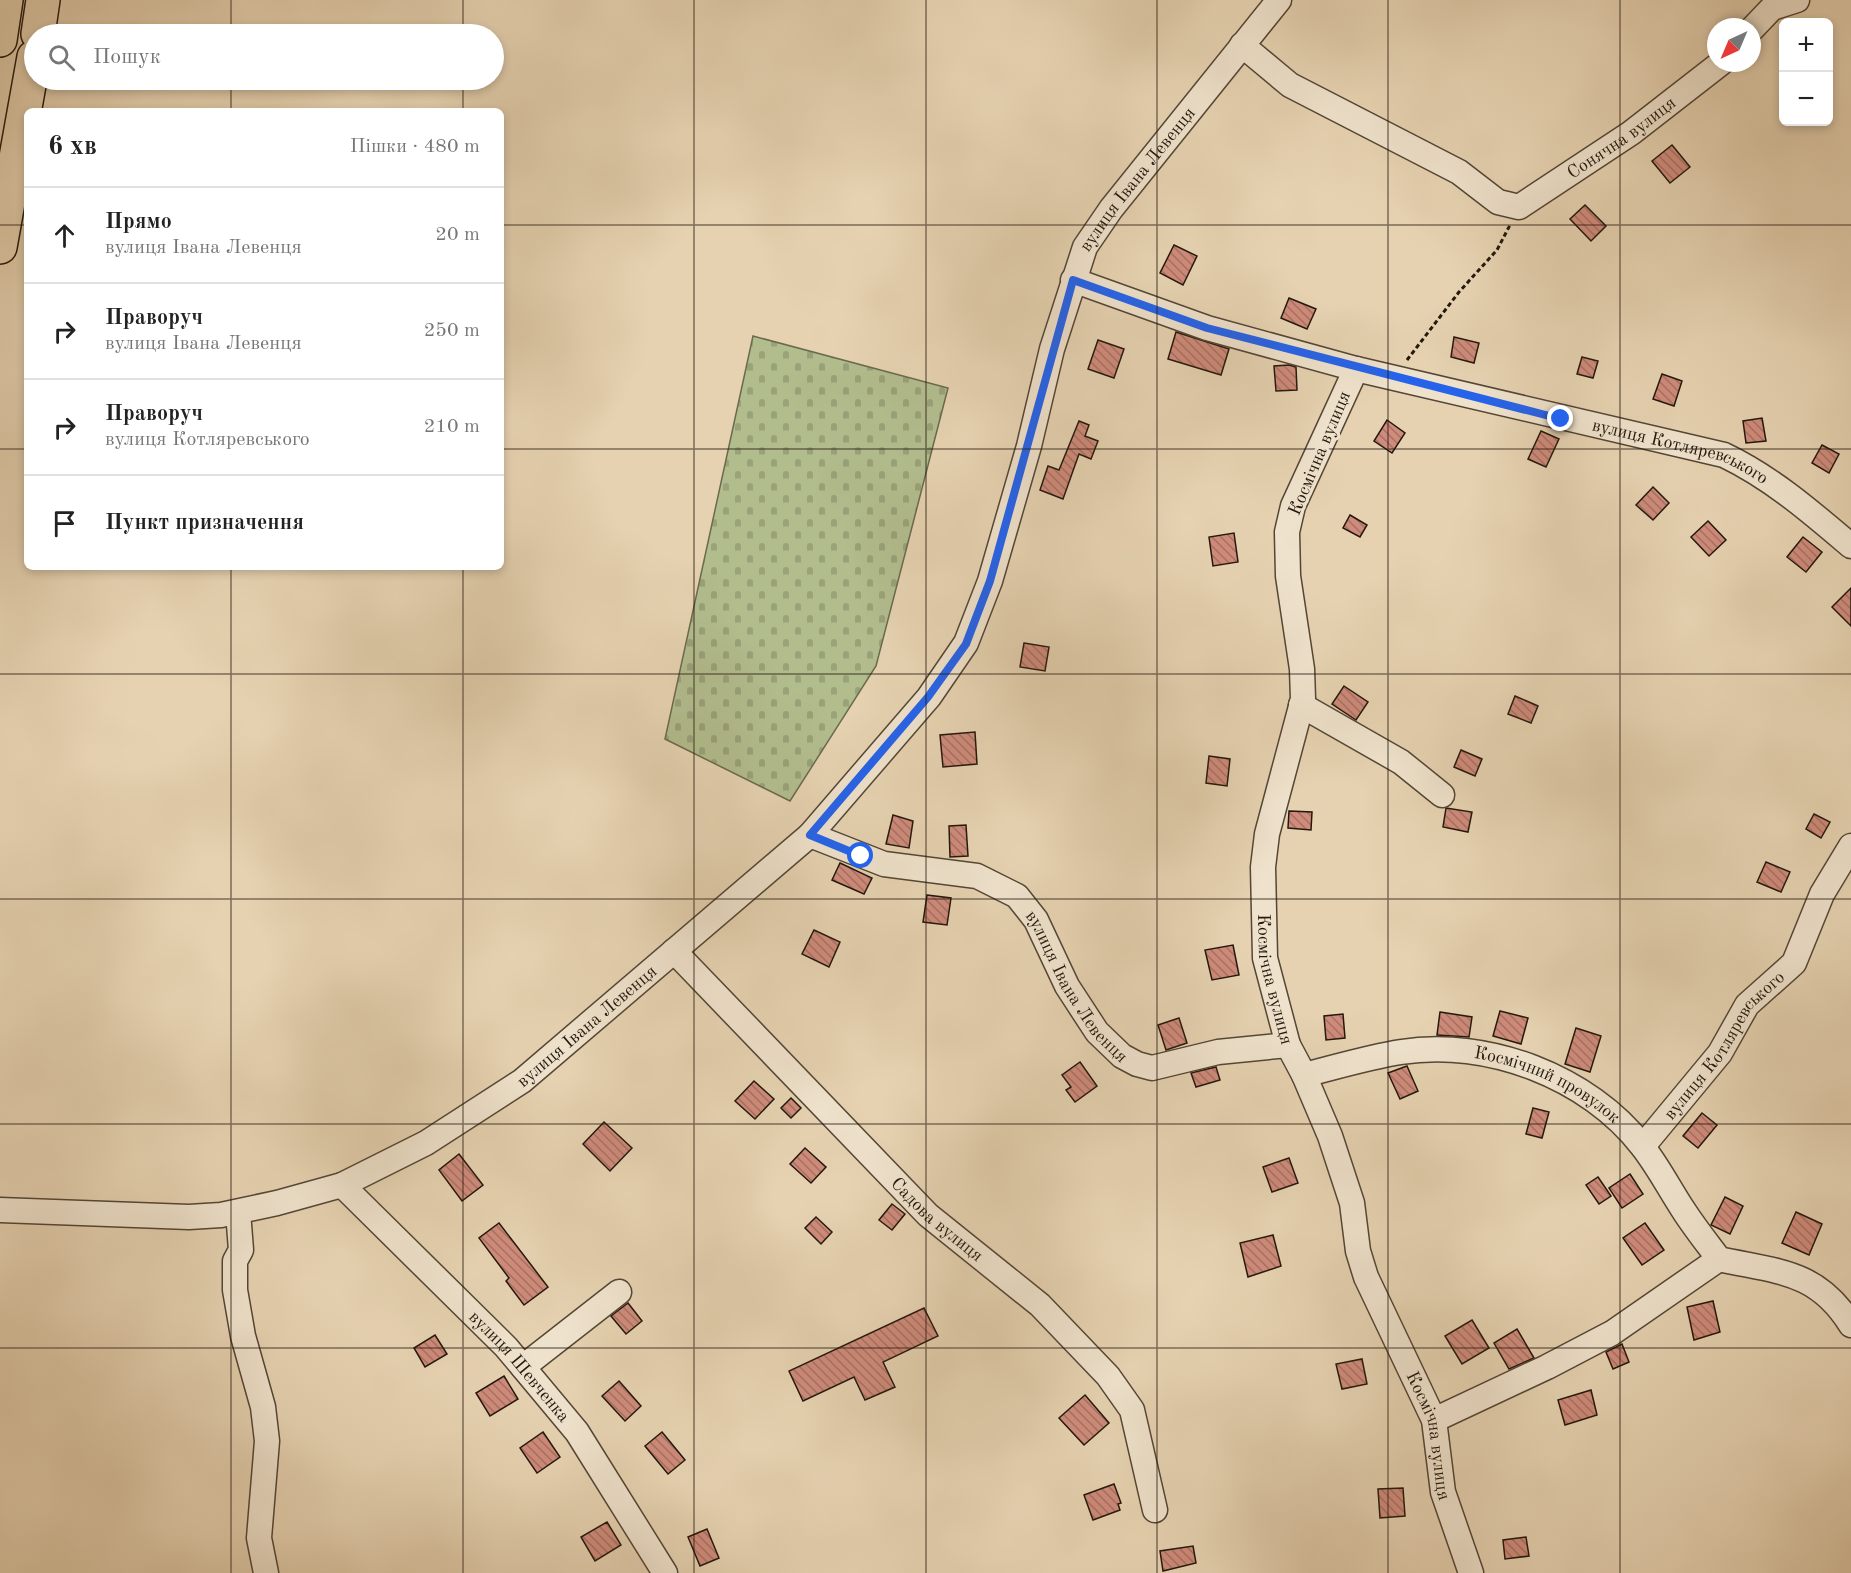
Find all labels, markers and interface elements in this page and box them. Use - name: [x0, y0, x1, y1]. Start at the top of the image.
- north arrow: [1707, 18, 1761, 72]
- map controls: [1779, 18, 1833, 126]
- button: +: [1779, 18, 1833, 72]
- search box: [24, 24, 504, 90]
- icon: search: [45, 41, 78, 74]
- text: Пошук: [93, 46, 161, 68]
- button: −: [1779, 72, 1833, 126]
- street label: Сонячна вулиця: [1564, 94, 1679, 183]
- street label: вулиця Івана Левенця: [1077, 104, 1199, 255]
- text: 6 хв: [48, 134, 97, 160]
- text: Пішки · 480 m: [350, 137, 480, 157]
- text: Прямо: [105, 211, 172, 233]
- icon: ahead: [48, 219, 81, 252]
- text: 20 m: [435, 225, 480, 245]
- text: вулиця Івана Левенця: [105, 238, 302, 258]
- text: Праворуч: [105, 307, 203, 329]
- icon: right: [48, 315, 81, 348]
- text: 250 m: [424, 321, 480, 341]
- text: вулиця Івана Левенця: [105, 334, 302, 354]
- street label: Космічна вулиця: [1286, 389, 1354, 518]
- text: Праворуч: [105, 403, 203, 425]
- route end: [1547, 405, 1573, 431]
- icon: right: [48, 411, 81, 444]
- street label: вулиця Котляревського: [1590, 416, 1771, 488]
- text: 210 m: [424, 417, 480, 437]
- text: вулиця Котляревського: [105, 430, 310, 450]
- icon: arrive: [48, 507, 81, 540]
- text: Пункт призначення: [105, 512, 304, 534]
- route start: [847, 842, 873, 868]
- street label: вулиця Івана Левенця: [1022, 907, 1131, 1066]
- street label: Космічна вулиця: [1254, 914, 1295, 1047]
- street label: вулиця Івана Левенця: [514, 962, 660, 1091]
- street label: вулиця Котляревського: [1661, 968, 1788, 1123]
- street label: Космічний провулок: [1473, 1044, 1623, 1127]
- street label: Садова вулиця: [887, 1174, 986, 1265]
- street label: вулиця Шевченка: [465, 1308, 573, 1426]
- street label: Космічна вулиця: [1402, 1369, 1453, 1503]

